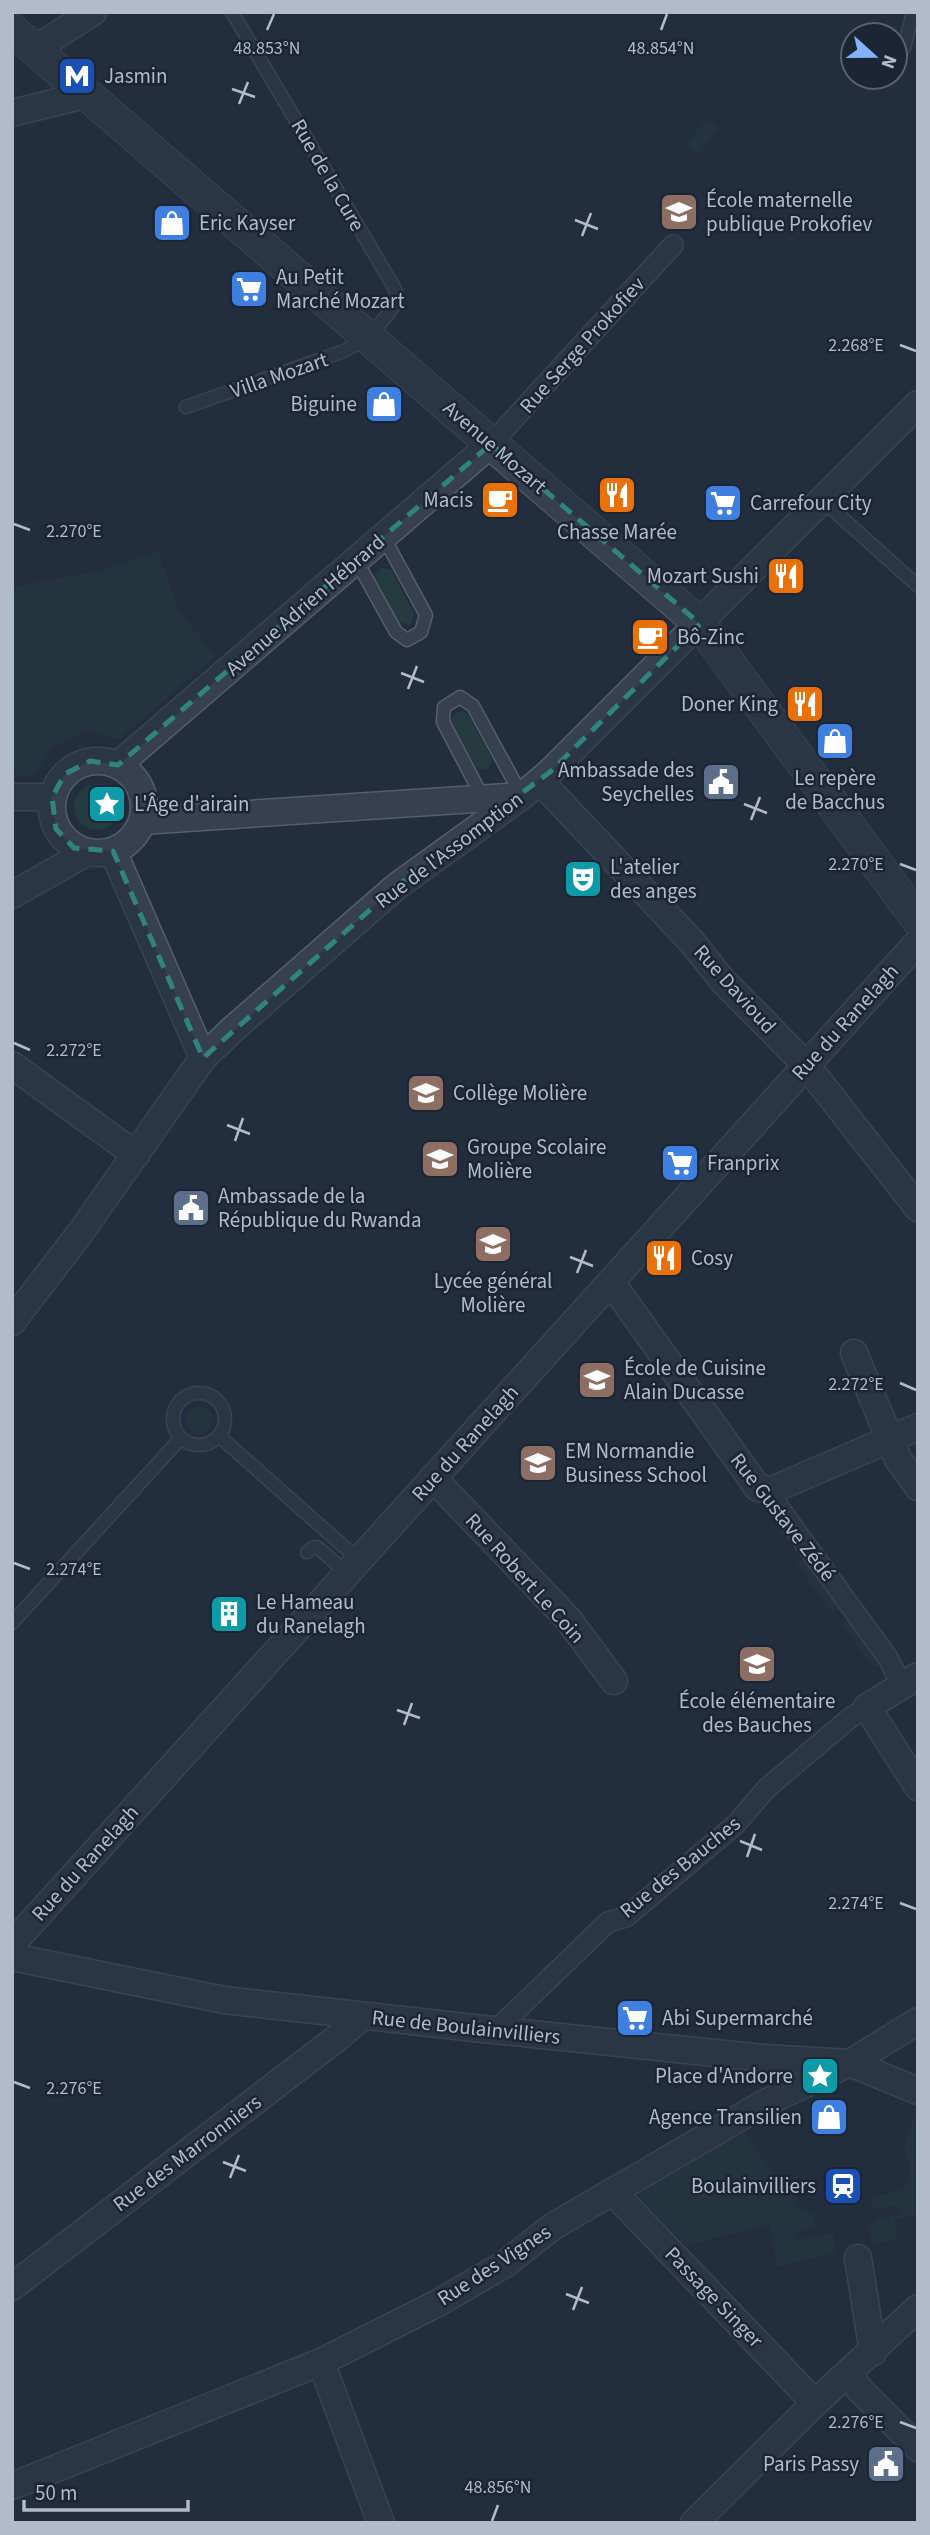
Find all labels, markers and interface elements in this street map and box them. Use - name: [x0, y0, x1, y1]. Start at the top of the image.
- north arrow: [839, 21, 909, 91]
- text: 48.853°N: [234, 36, 300, 61]
- text: 48.854°N: [628, 36, 694, 61]
- text: N: [874, 51, 903, 72]
- metro station icon: Jasmin: [56, 55, 98, 97]
- place label: Jasmin: [104, 61, 168, 91]
- street label: Rue de la Cure: [284, 113, 372, 237]
- place label: École maternelle publique Prokofiev: [706, 185, 872, 239]
- school or university icon: École maternelle publique Prokofiev: [658, 191, 700, 233]
- shop icon: Eric Kayser: [151, 202, 193, 244]
- place label: Eric Kayser: [199, 208, 296, 238]
- place label: Au Petit Marché Mozart: [276, 262, 405, 316]
- supermarket icon: Au Petit Marché Mozart: [228, 268, 270, 310]
- street label: Rue Serge Prokofiev: [512, 270, 652, 420]
- text: 2.268°E: [828, 333, 884, 358]
- street label: Villa Mozart: [226, 344, 332, 406]
- shop icon: Biguine: [363, 383, 405, 425]
- place label: Biguine: [290, 389, 357, 419]
- street label: Avenue Mozart: [437, 393, 553, 501]
- restaurant icon: Chasse Marée: [596, 474, 638, 516]
- cafe icon: Macis: [479, 479, 521, 521]
- supermarket icon: Carrefour City: [702, 482, 744, 524]
- place label: Macis: [424, 485, 473, 515]
- place label: Carrefour City: [750, 488, 872, 518]
- place label: Chasse Marée: [557, 517, 677, 547]
- text: 2.270°E: [46, 519, 102, 544]
- street label: Avenue Adrien Hébrard: [219, 527, 391, 683]
- restaurant icon: Mozart Sushi: [765, 555, 807, 597]
- place label: Mozart Sushi: [647, 561, 759, 591]
- cafe icon: Bô-Zinc: [629, 616, 671, 658]
- place label: Bô-Zinc: [677, 622, 745, 652]
- restaurant icon: Doner King: [784, 683, 826, 725]
- place label: Doner King: [681, 689, 778, 719]
- shop icon: Le repère de Bacchus: [814, 720, 856, 762]
- place label: Ambassade des Seychelles: [558, 755, 694, 809]
- public building icon: Ambassade des Seychelles: [700, 761, 742, 803]
- place label: Le repère de Bacchus: [785, 763, 885, 817]
- place icon: L'Âge d'airain: [86, 783, 128, 825]
- street label: Rue de l'Assomption: [369, 784, 529, 916]
- place label: L'Âge d'airain: [134, 789, 249, 819]
- place label: L'atelier des anges: [610, 852, 697, 906]
- text: 2.270°E: [828, 852, 884, 877]
- theatre icon: L'atelier des anges: [562, 858, 604, 900]
- street label: Rue Davioud: [687, 938, 783, 1040]
- street label: Rue du Ranelagh: [784, 957, 906, 1087]
- text: 2.272°E: [46, 1038, 102, 1063]
- school or university icon: Collège Molière: [405, 1072, 447, 1114]
- place label: Collège Molière: [453, 1078, 587, 1108]
- place label: Groupe Scolaire Molière: [467, 1132, 606, 1186]
- school or university icon: Groupe Scolaire Molière: [419, 1138, 461, 1180]
- supermarket icon: Franprix: [659, 1142, 701, 1184]
- place label: Franprix: [707, 1148, 780, 1178]
- place label: Ambassade de la République du Rwanda: [218, 1181, 422, 1235]
- public building icon: Ambassade de la République du Rwanda: [170, 1187, 212, 1229]
- school or university icon: Lycée général Molière: [472, 1223, 514, 1265]
- restaurant icon: Cosy: [643, 1237, 685, 1279]
- place label: Cosy: [691, 1243, 733, 1273]
- place label: Lycée général Molière: [434, 1266, 552, 1320]
- place label: École de Cuisine Alain Ducasse: [624, 1353, 766, 1407]
- school or university icon: École de Cuisine Alain Ducasse: [576, 1359, 618, 1401]
- text: 2.272°E: [828, 1372, 884, 1397]
- street label: Rue du Ranelagh: [404, 1378, 526, 1508]
- place label: EM Normandie Business School: [565, 1436, 707, 1490]
- school or university icon: EM Normandie Business School: [517, 1442, 559, 1484]
- street label: Rue Gustave Zédé: [723, 1446, 843, 1588]
- street label: Rue Robert Le Coin: [458, 1506, 592, 1650]
- text: 2.274°E: [46, 1557, 102, 1582]
- place label: Le Hameau du Ranelagh: [256, 1587, 366, 1641]
- building icon: Le Hameau du Ranelagh: [208, 1593, 250, 1635]
- school or university icon: École élémentaire des Bauches: [736, 1643, 778, 1685]
- place label: École élémentaire des Bauches: [679, 1686, 835, 1740]
- street label: Rue du Ranelagh: [24, 1798, 146, 1928]
- street label: Rue des Bauches: [613, 1809, 747, 1925]
- text: 2.274°E: [828, 1891, 884, 1916]
- supermarket icon: Abi Supermarché: [614, 1997, 656, 2039]
- street label: Rue de Boulainvilliers: [370, 2002, 562, 2052]
- place label: Abi Supermarché: [662, 2003, 813, 2033]
- place icon: Place d'Andorre: [799, 2055, 841, 2097]
- place label: Place d'Andorre: [655, 2061, 793, 2091]
- text: 2.276°E: [46, 2076, 102, 2101]
- street label: Rue des Marronniers: [106, 2087, 268, 2219]
- shop icon: Agence Transilien: [808, 2096, 850, 2138]
- place label: Agence Transilien: [649, 2102, 802, 2132]
- station icon: Boulainvilliers: [822, 2165, 864, 2207]
- place label: Boulainvilliers: [691, 2171, 816, 2201]
- street label: Rue des Vignes: [431, 2217, 557, 2313]
- street label: Passage Singer: [658, 2240, 771, 2355]
- text: 2.276°E: [828, 2410, 884, 2435]
- public building icon: Paris Passy: [865, 2443, 907, 2485]
- place label: Paris Passy: [763, 2449, 859, 2479]
- scale bar: [24, 2468, 189, 2512]
- text: 48.856°N: [465, 2475, 531, 2500]
- text: 50 m: [35, 2478, 77, 2508]

